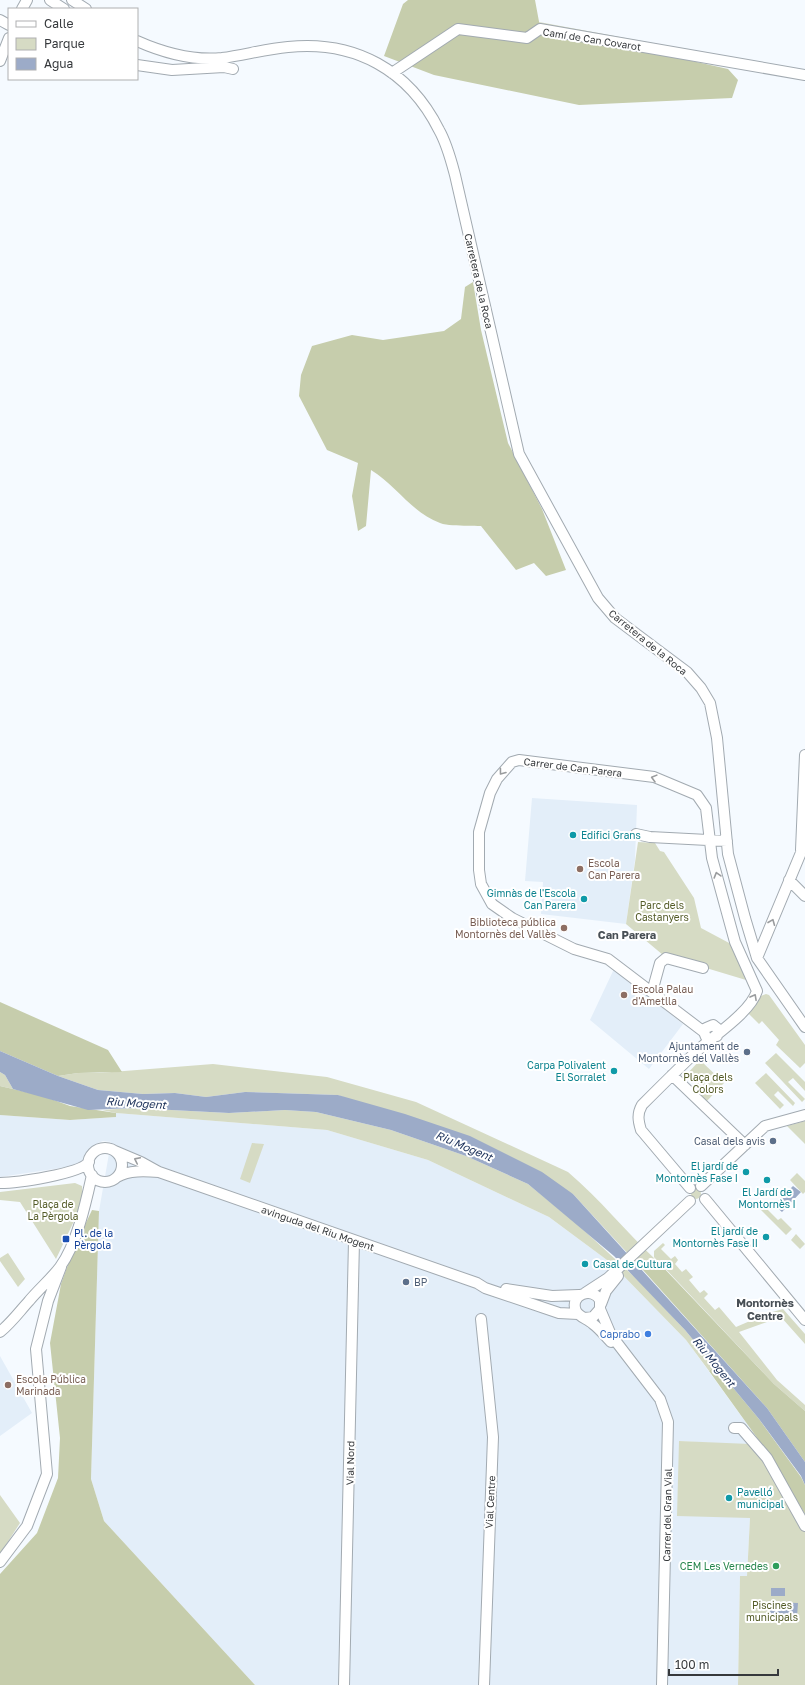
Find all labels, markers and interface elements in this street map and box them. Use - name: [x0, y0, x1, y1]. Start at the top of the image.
- legend: [8, 8, 138, 80]
- text: Calle: [44, 16, 74, 31]
- street label: Camí de Can Covarot: [542, 25, 642, 53]
- text: Parque: [44, 36, 85, 51]
- text: Agua: [44, 56, 73, 71]
- street label: Carretera de la Roca: [462, 232, 496, 330]
- street label: Carretera de la Roca: [606, 607, 690, 677]
- street label: Carrer de Can Parera: [523, 755, 623, 779]
- one-way arrow: [500, 767, 507, 774]
- one-way arrow: [651, 774, 658, 783]
- place label: Edifici Grans: [581, 829, 641, 841]
- marker: Edifici Grans: [568, 830, 578, 840]
- place label: Escola Can Parera: [588, 857, 640, 881]
- marker: Escola Can Parera: [575, 864, 585, 874]
- one-way arrow: [713, 872, 722, 879]
- place label: Gimnàs de l'Escola Can Parera: [487, 887, 576, 911]
- marker: Gimnàs de l'Escola Can Parera: [579, 894, 589, 904]
- park label: Parc dels Castanyers: [635, 899, 689, 923]
- place label: Biblioteca pública Montornès del Vallès: [455, 916, 556, 940]
- one-way arrow: [767, 918, 775, 925]
- marker: Biblioteca pública Montornès del Vallès: [559, 923, 569, 933]
- district label: Can Parera: [598, 928, 656, 941]
- place label: Escola Palau d'Ametlla: [632, 983, 693, 1007]
- marker: Escola Palau d'Ametlla: [619, 990, 629, 1000]
- one-way arrow: [749, 994, 756, 1001]
- place label: Ajuntament de Montornès del Vallès: [638, 1040, 739, 1064]
- marker: Ajuntament de Montornès del Vallès: [742, 1047, 752, 1057]
- place label: Carpa Polivalent El Sorralet: [527, 1059, 606, 1083]
- marker: Carpa Polivalent El Sorralet: [609, 1066, 619, 1076]
- park label: Plaça dels Colors: [683, 1071, 733, 1095]
- water label: Riu Mogent: [106, 1094, 168, 1112]
- water label: Riu Mogent: [434, 1128, 496, 1165]
- place label: Casal dels avis: [694, 1135, 765, 1147]
- marker: Casal dels avis: [768, 1136, 778, 1146]
- one-way arrow: [134, 1157, 142, 1165]
- place label: El jardí de Montornès Fase I: [656, 1160, 738, 1184]
- marker: El jardí de Montornès Fase I: [741, 1167, 751, 1177]
- marker: El Jardí de Montornès I: [762, 1175, 772, 1185]
- place label: El Jardí de Montornès I: [738, 1186, 796, 1210]
- park label: Plaça de La Pèrgola: [28, 1198, 79, 1222]
- street label: avinguda del Riu Mogent: [260, 1203, 376, 1253]
- place label: El jardí de Montornès Fase II: [672, 1225, 758, 1249]
- place label: Pl. de la Pèrgola: [74, 1227, 113, 1251]
- marker: El jardí de Montornès Fase II: [761, 1232, 771, 1242]
- marker: Pl. de la Pèrgola: [61, 1234, 71, 1244]
- place label: Casal de Cultura: [593, 1258, 672, 1270]
- marker: Casal de Cultura: [580, 1259, 590, 1269]
- place label: BP: [414, 1276, 428, 1288]
- marker: BP: [401, 1277, 411, 1287]
- district label: Montornès Centre: [736, 1296, 794, 1322]
- place label: Caprabo: [600, 1328, 640, 1340]
- marker: Caprabo: [643, 1329, 653, 1339]
- water label: Riu Mogent: [690, 1334, 739, 1391]
- place label: Escola Pública Marinada: [16, 1373, 86, 1397]
- marker: Escola Pública Marinada: [3, 1380, 13, 1390]
- street label: Vial Nord: [344, 1441, 356, 1485]
- street label: Carrer del Gran Vial: [660, 1468, 674, 1562]
- street label: Vial Centre: [483, 1475, 497, 1529]
- place label: Pavelló municipal: [737, 1486, 784, 1510]
- marker: Pavelló municipal: [724, 1493, 734, 1503]
- place label: CEM Les Vernedes: [680, 1560, 768, 1572]
- marker: CEM Les Vernedes: [771, 1561, 781, 1571]
- park label: Piscines municipals: [746, 1599, 798, 1623]
- scale bar: [669, 1651, 778, 1677]
- text: 100 m: [675, 1657, 709, 1672]

